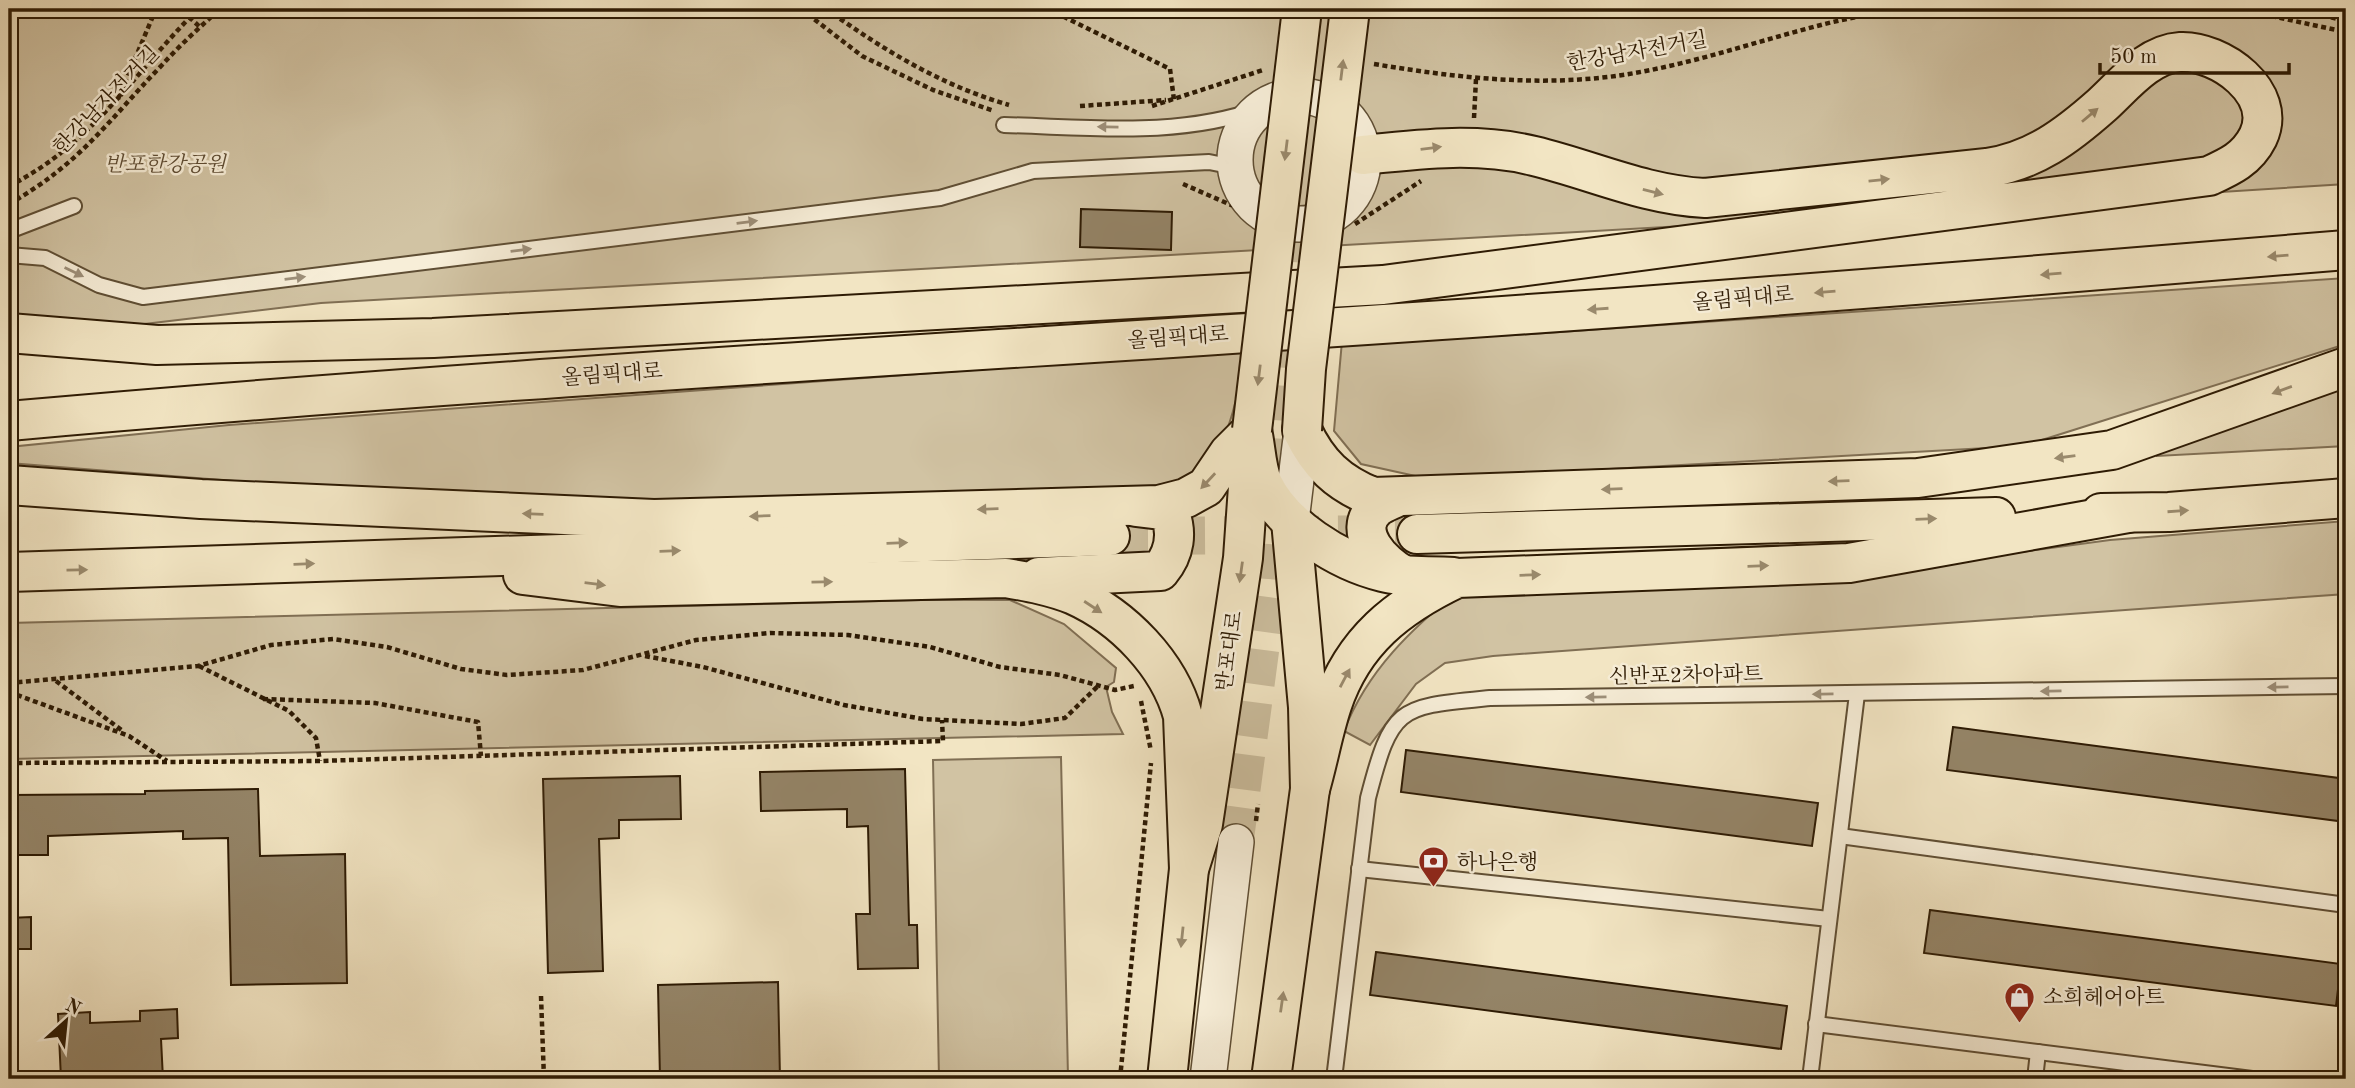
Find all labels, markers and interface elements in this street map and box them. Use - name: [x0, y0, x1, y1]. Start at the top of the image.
- street label: 한강남자전거길: [1565, 28, 1709, 75]
- scale bar: [2100, 32, 2288, 76]
- street label: 한강남자전거길: [49, 41, 164, 159]
- text: 50 m: [2110, 47, 2157, 68]
- one-way arrow: [1337, 59, 1348, 81]
- one-way arrow: [2082, 108, 2099, 123]
- one-way arrow: [1097, 122, 1119, 133]
- one-way arrow: [1281, 139, 1292, 161]
- one-way arrow: [1420, 142, 1442, 153]
- park label: 반포한강공원: [104, 153, 228, 176]
- one-way arrow: [1868, 174, 1890, 185]
- one-way arrow: [1642, 187, 1664, 198]
- one-way arrow: [736, 216, 758, 227]
- one-way arrow: [510, 244, 532, 255]
- one-way arrow: [2267, 251, 2289, 262]
- one-way arrow: [64, 266, 84, 277]
- one-way arrow: [2040, 269, 2062, 280]
- one-way arrow: [284, 272, 306, 283]
- street label: 올림픽대로: [1692, 283, 1795, 314]
- one-way arrow: [1813, 287, 1835, 298]
- one-way arrow: [1587, 304, 1609, 315]
- street label: 올림픽대로: [1127, 322, 1229, 353]
- street label: 올림픽대로: [561, 359, 663, 390]
- one-way arrow: [1253, 365, 1264, 387]
- one-way arrow: [2271, 385, 2292, 396]
- one-way arrow: [2054, 452, 2076, 463]
- one-way arrow: [1200, 473, 1216, 490]
- one-way arrow: [1828, 475, 1850, 487]
- one-way arrow: [1601, 483, 1623, 494]
- one-way arrow: [976, 503, 998, 515]
- one-way arrow: [2167, 506, 2189, 517]
- one-way arrow: [522, 508, 544, 519]
- one-way arrow: [749, 510, 771, 521]
- one-way arrow: [1915, 513, 1937, 524]
- one-way arrow: [887, 538, 909, 549]
- one-way arrow: [659, 546, 681, 557]
- one-way arrow: [294, 558, 316, 570]
- one-way arrow: [1235, 561, 1246, 583]
- one-way arrow: [1747, 561, 1769, 572]
- one-way arrow: [66, 565, 88, 576]
- one-way arrow: [1520, 569, 1542, 580]
- one-way arrow: [812, 577, 834, 588]
- one-way arrow: [584, 579, 606, 590]
- one-way arrow: [1084, 600, 1102, 614]
- street label: 반포대로: [1212, 609, 1247, 693]
- street label: 신반포2차아파트: [1609, 663, 1763, 688]
- one-way arrow: [1339, 668, 1351, 688]
- one-way arrow: [2267, 682, 2289, 693]
- one-way arrow: [2039, 685, 2061, 697]
- one-way arrow: [1812, 688, 1834, 700]
- one-way arrow: [1584, 691, 1606, 703]
- bank icon: 하나은행: [1417, 845, 1451, 889]
- place label: 하나은행: [1457, 851, 1538, 874]
- one-way arrow: [1176, 926, 1187, 948]
- shop icon: 소희헤어아트: [2003, 980, 2037, 1024]
- north arrow: [32, 986, 102, 1056]
- place label: 소희헤어아트: [2043, 986, 2165, 1009]
- one-way arrow: [1277, 991, 1288, 1013]
- text: N: [62, 996, 84, 1020]

